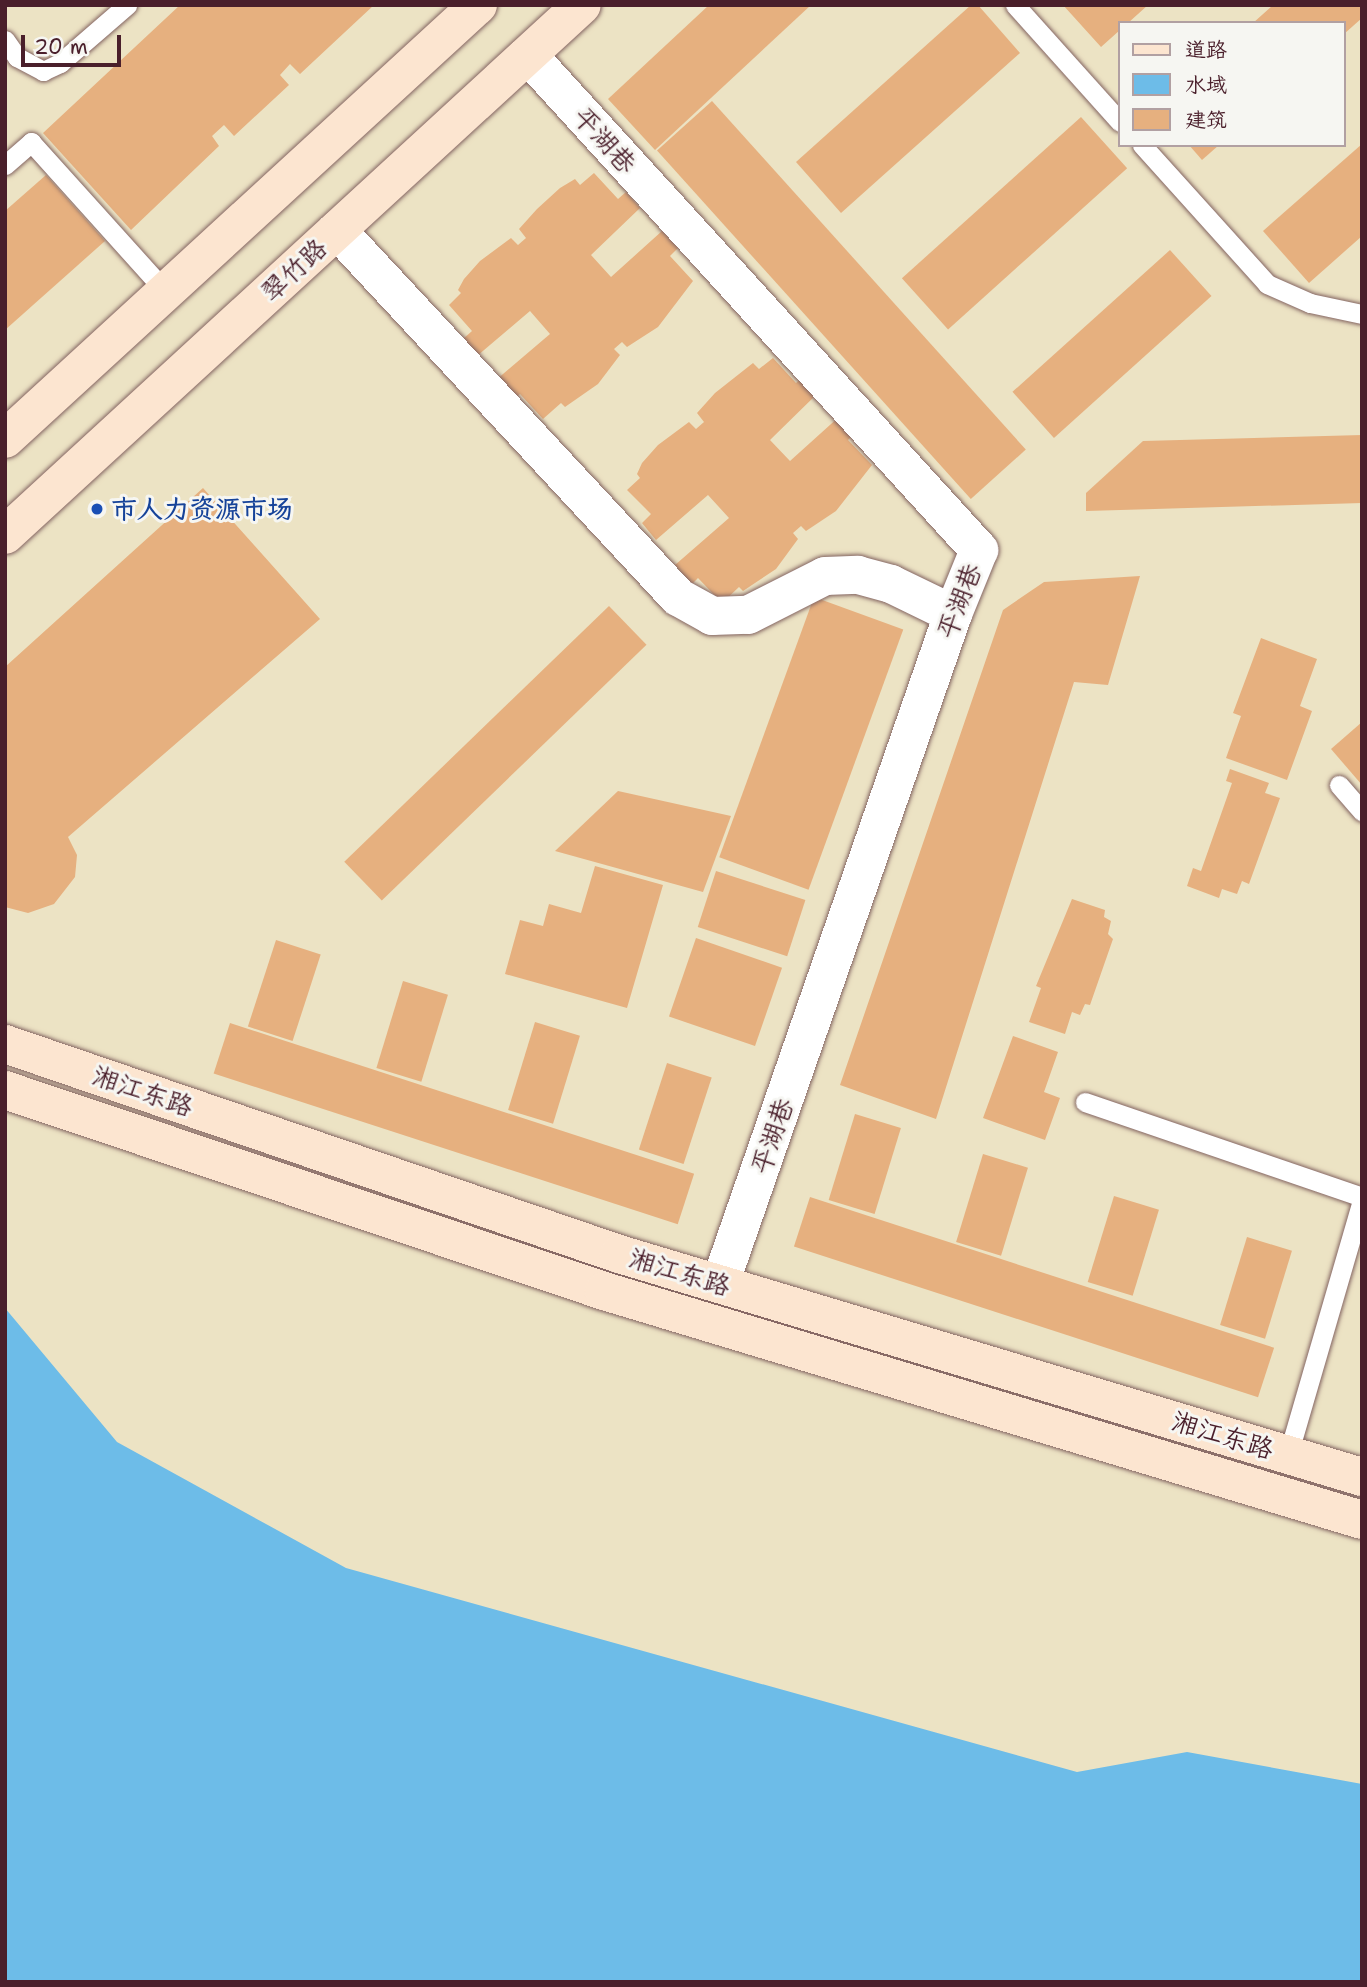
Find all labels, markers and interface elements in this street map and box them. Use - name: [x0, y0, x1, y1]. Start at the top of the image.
- scale bar: [24, 21, 124, 65]
- legend: [1118, 21, 1346, 147]
- text: 20 m: [34, 33, 88, 61]
- text: 道路: [1185, 36, 1227, 64]
- text: 水域: [1185, 71, 1227, 99]
- street label: 平湖巷: [567, 101, 643, 179]
- text: 建筑: [1185, 106, 1227, 134]
- street label: 翠竹路: [255, 232, 333, 308]
- place label: 市人力资源市场: [111, 493, 293, 525]
- marker: 市人力资源市场: [89, 501, 105, 517]
- street label: 平湖巷: [930, 559, 988, 643]
- street label: 湘江东路: [89, 1059, 197, 1123]
- street label: 平湖巷: [745, 1094, 799, 1178]
- street label: 湘江东路: [626, 1242, 734, 1302]
- street label: 湘江东路: [1169, 1405, 1277, 1465]

